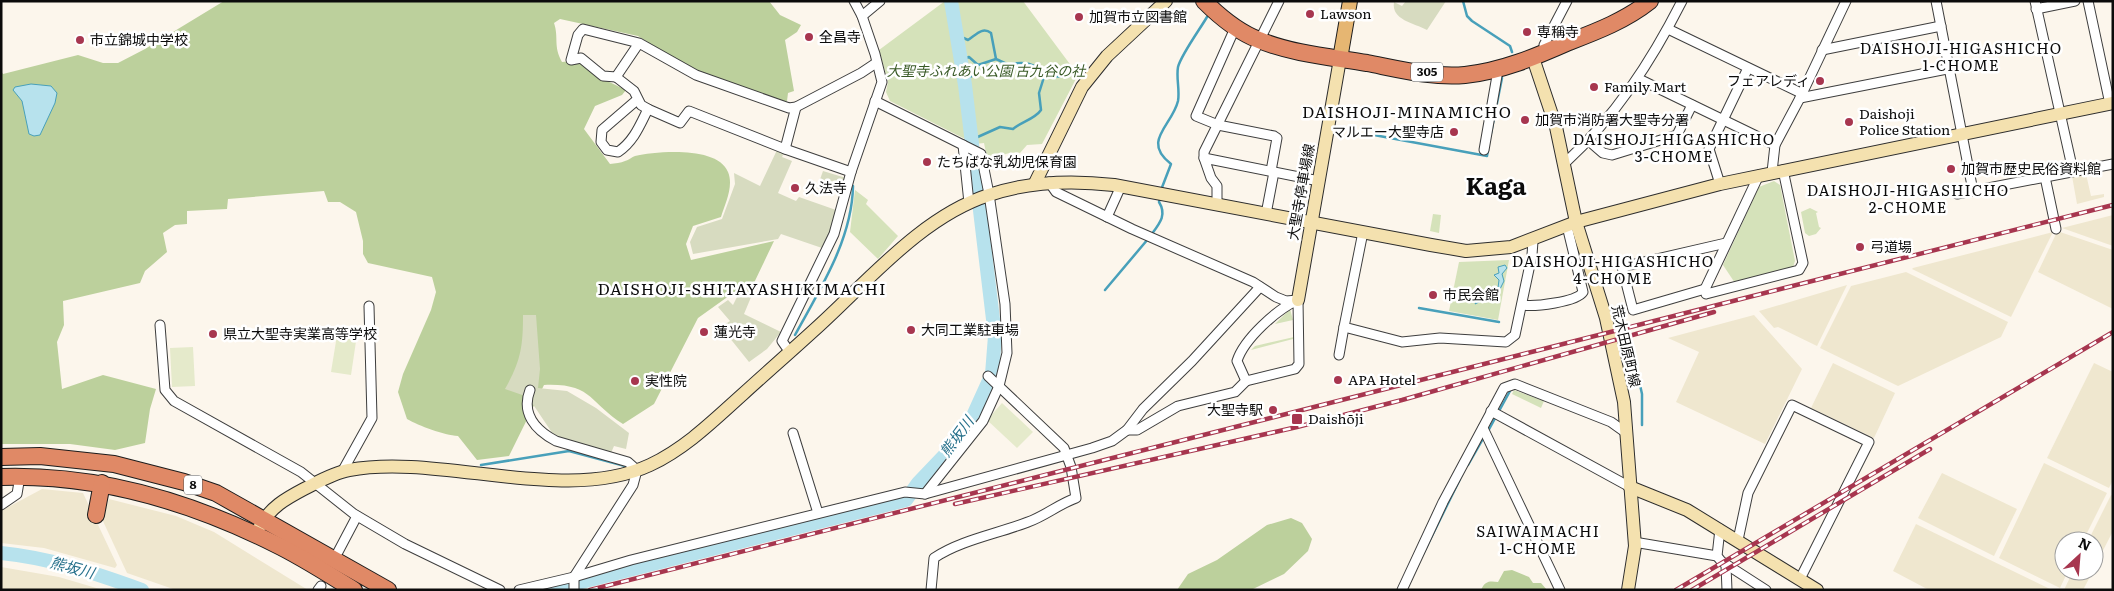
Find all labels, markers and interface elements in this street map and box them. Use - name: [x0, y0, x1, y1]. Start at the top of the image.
- place label: Lawson: [1320, 3, 1372, 23]
- place label: 加賀市立図書館: [1089, 6, 1187, 26]
- marker: Lawson: [1304, 8, 1316, 20]
- marker: 加賀市立図書館: [1073, 11, 1085, 23]
- place label: 専稱寺: [1537, 21, 1579, 41]
- place label: 全昌寺: [819, 26, 861, 46]
- marker: 専稱寺: [1521, 26, 1533, 38]
- place label: 市立錦城中学校: [90, 29, 188, 49]
- marker: 全昌寺: [803, 31, 815, 43]
- marker: 市立錦城中学校: [74, 34, 86, 46]
- district label: DAISHOJI-HIGASHICHO 1-CHOME: [1860, 36, 2062, 76]
- park label: 大聖寺ふれあい公園 古九谷の社: [887, 60, 1087, 80]
- road number: 305: [1411, 62, 1443, 82]
- place label: フェアレディ: [1727, 70, 1810, 90]
- marker: フェアレディ: [1814, 75, 1826, 87]
- place label: Family Mart: [1604, 76, 1687, 96]
- marker: Family Mart: [1588, 81, 1600, 93]
- district label: DAISHOJI-MINAMICHO: [1302, 99, 1512, 123]
- place label: Daishoji Police Station: [1859, 103, 1950, 139]
- place label: 加賀市消防署大聖寺分署: [1535, 109, 1689, 129]
- marker: 加賀市消防署大聖寺分署: [1519, 114, 1531, 126]
- marker: Daishoji Police Station: [1843, 116, 1855, 128]
- place label: マルエー大聖寺店: [1332, 121, 1444, 141]
- marker: マルエー大聖寺店: [1448, 126, 1460, 138]
- district label: DAISHOJI-HIGASHICHO 3-CHOME: [1573, 127, 1775, 167]
- street label: 大聖寺停車場線: [1282, 142, 1318, 242]
- place label: たちばな乳幼児保育園: [937, 151, 1077, 171]
- marker: たちばな乳幼児保育園: [921, 156, 933, 168]
- place label: 加賀市歴史民俗資料館: [1961, 158, 2101, 178]
- marker: 加賀市歴史民俗資料館: [1945, 163, 1957, 175]
- district label: Kaga: [1466, 167, 1527, 202]
- place label: 久法寺: [805, 177, 847, 197]
- district label: DAISHOJI-HIGASHICHO 2-CHOME: [1807, 178, 2009, 218]
- marker: 久法寺: [789, 182, 801, 194]
- place label: 弓道場: [1870, 236, 1912, 256]
- marker: 弓道場: [1854, 241, 1866, 253]
- district label: DAISHOJI-HIGASHICHO 4-CHOME: [1512, 249, 1714, 289]
- district label: DAISHOJI-SHITAYASHIKIMACHI: [597, 276, 887, 300]
- place label: 市民会館: [1443, 284, 1499, 304]
- marker: 市民会館: [1427, 289, 1439, 301]
- street label: 荒木田原町線: [1608, 303, 1646, 389]
- place label: 大同工業駐車場: [921, 319, 1019, 339]
- place label: 蓮光寺: [714, 321, 756, 341]
- place label: 県立大聖寺実業高等学校: [223, 323, 377, 343]
- marker: 大同工業駐車場: [905, 324, 917, 336]
- marker: 蓮光寺: [698, 326, 710, 338]
- marker: 県立大聖寺実業高等学校: [207, 328, 219, 340]
- place label: APA Hotel: [1348, 369, 1416, 389]
- place label: 実性院: [645, 370, 687, 390]
- marker: APA Hotel: [1332, 374, 1344, 386]
- marker: 実性院: [629, 375, 641, 387]
- place label: 大聖寺駅: [1207, 399, 1263, 419]
- marker: 大聖寺駅: [1267, 404, 1279, 416]
- place label: Daishōji: [1308, 408, 1364, 428]
- water label: 熊坂川: [933, 410, 979, 461]
- marker: Daishōji: [1290, 412, 1304, 426]
- road number: 8: [184, 476, 202, 494]
- district label: SAIWAIMACHI 1-CHOME: [1476, 519, 1600, 559]
- north arrow: [2054, 531, 2104, 581]
- text: N: [2075, 532, 2095, 555]
- water label: 熊坂川: [48, 550, 99, 584]

